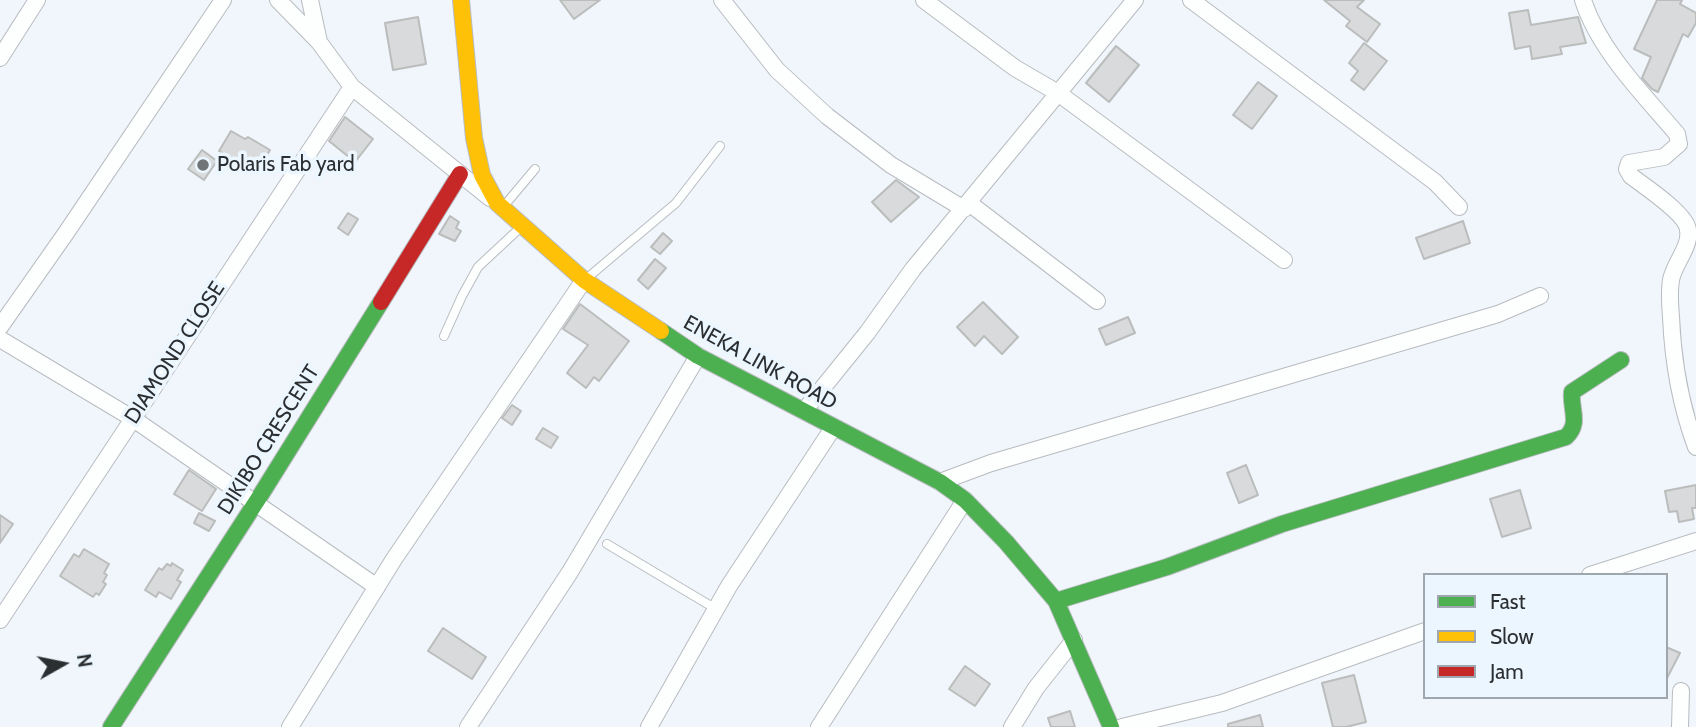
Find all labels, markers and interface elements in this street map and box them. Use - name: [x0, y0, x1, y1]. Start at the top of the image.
- place label: Polaris Fab yard: [217, 152, 355, 178]
- marker: Polaris Fab yard: [195, 157, 211, 173]
- street label: DIAMOND CLOSE: [120, 277, 230, 429]
- street label: ENEKA LINK ROAD: [679, 310, 841, 416]
- street label: DIKIBO CRESCENT: [213, 361, 325, 519]
- legend: [1423, 573, 1668, 699]
- text: Fast: [1490, 589, 1526, 614]
- text: Slow: [1490, 624, 1534, 649]
- north arrow: [28, 629, 98, 699]
- text: N: [72, 652, 97, 669]
- text: Jam: [1490, 659, 1524, 684]

